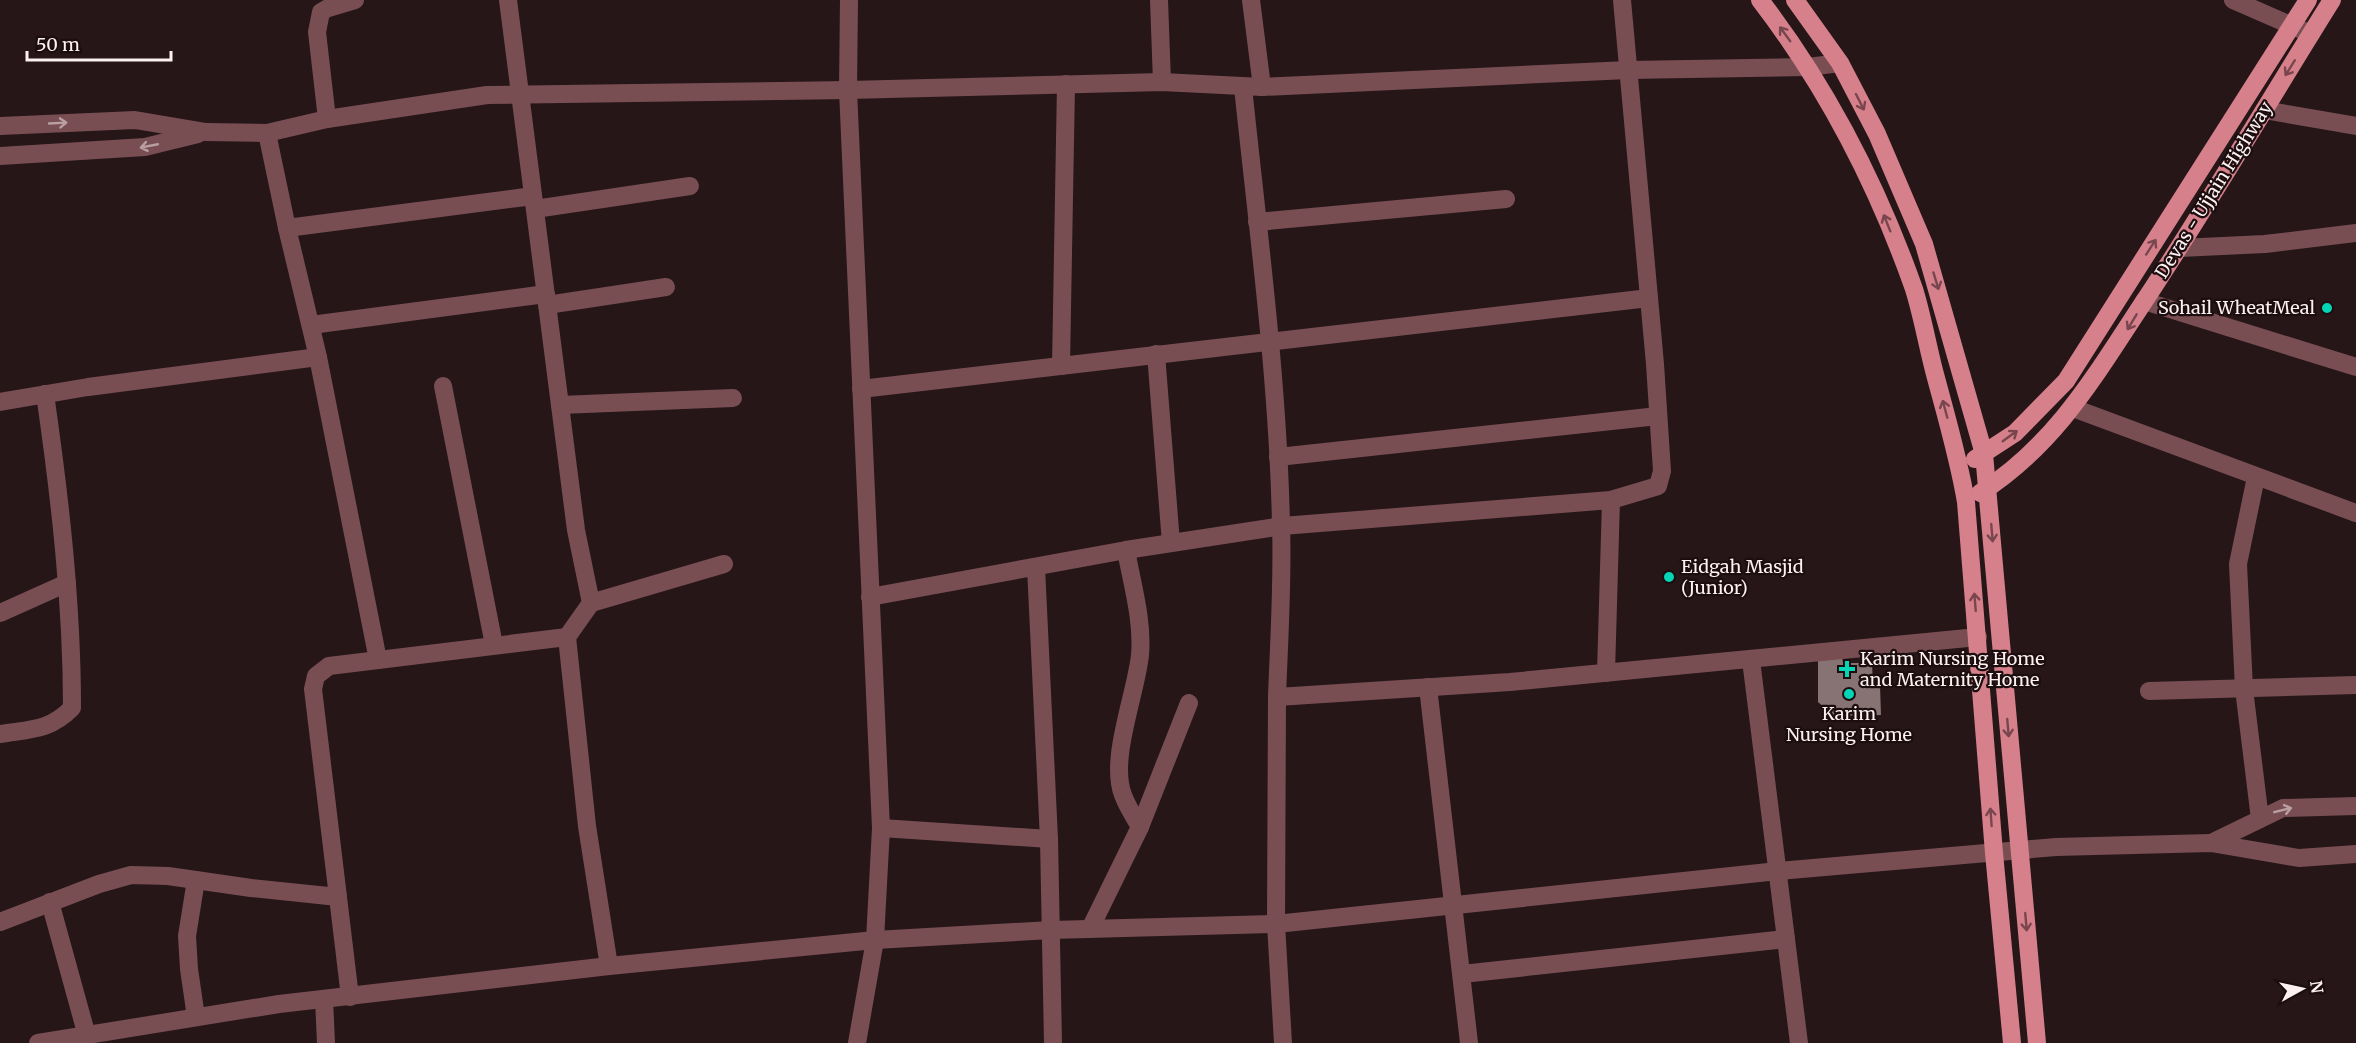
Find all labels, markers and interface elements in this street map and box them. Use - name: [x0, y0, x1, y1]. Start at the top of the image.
- scale bar: [27, 24, 171, 62]
- one-way arrow: [1779, 26, 1791, 42]
- text: 50 m: [36, 33, 80, 56]
- one-way arrow: [2284, 59, 2296, 76]
- one-way arrow: [1854, 93, 1866, 110]
- street label: Devas - Ujjain Highway: [2150, 97, 2278, 282]
- one-way arrow: [48, 118, 68, 129]
- one-way arrow: [140, 141, 159, 152]
- one-way arrow: [1881, 215, 1892, 233]
- one-way arrow: [2144, 239, 2157, 256]
- one-way arrow: [1931, 272, 1942, 291]
- place label: Sohail WheatMeal: [2158, 296, 2315, 319]
- marker: Sohail WheatMeal: [2320, 301, 2334, 315]
- one-way arrow: [2125, 313, 2137, 330]
- one-way arrow: [1938, 400, 1950, 419]
- one-way arrow: [2001, 430, 2017, 442]
- one-way arrow: [1987, 523, 1998, 543]
- place label: Eidgah Masjid (Junior): [1681, 555, 1804, 599]
- marker: Eidgah Masjid (Junior): [1662, 570, 1676, 584]
- one-way arrow: [1969, 593, 1980, 613]
- place label: Karim Nursing Home and Maternity Home: [1860, 647, 2045, 691]
- marker: Karim Nursing Home and Maternity Home: [1838, 660, 1856, 678]
- marker: Karim Nursing Home: [1842, 687, 1856, 701]
- place label: Karim Nursing Home: [1786, 702, 1912, 746]
- one-way arrow: [2003, 717, 2014, 737]
- one-way arrow: [2273, 804, 2292, 815]
- one-way arrow: [1985, 808, 1996, 828]
- one-way arrow: [2021, 911, 2032, 931]
- north arrow: [2272, 959, 2332, 1019]
- text: N: [2306, 979, 2328, 995]

